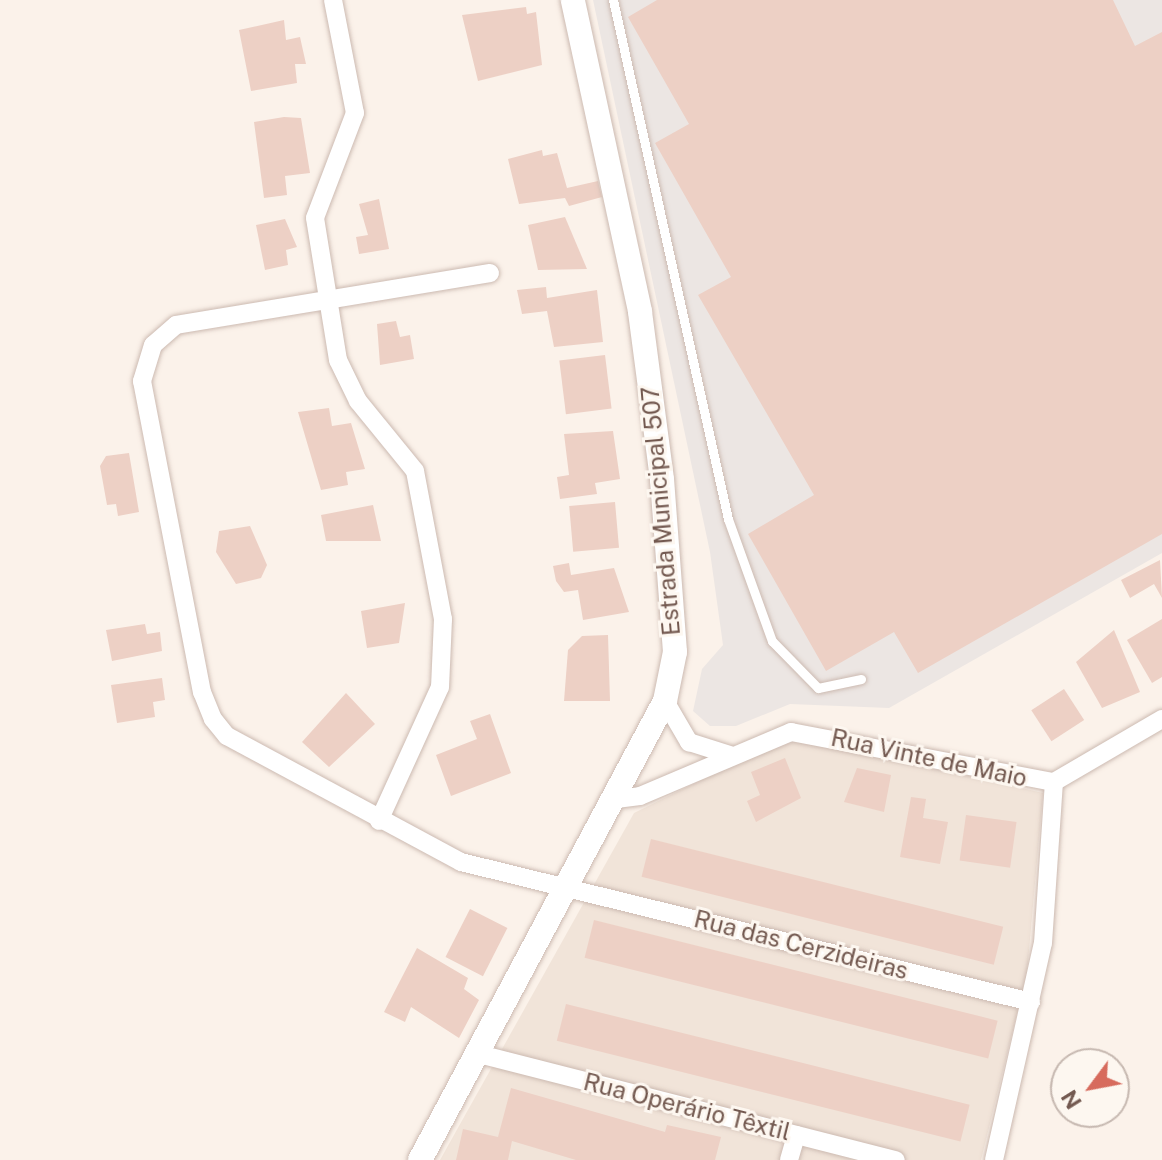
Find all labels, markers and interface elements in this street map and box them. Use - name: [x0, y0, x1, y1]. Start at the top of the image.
- street label: Estrada Municipal 507: [636, 385, 686, 637]
- street label: Rua Vinte de Maio: [828, 723, 1030, 793]
- street label: Rua das Cerzideiras: [691, 904, 911, 986]
- north arrow: [1050, 1048, 1130, 1128]
- street label: Rua Operário Têxtil: [580, 1067, 794, 1147]
- text: N: [1056, 1085, 1087, 1114]

